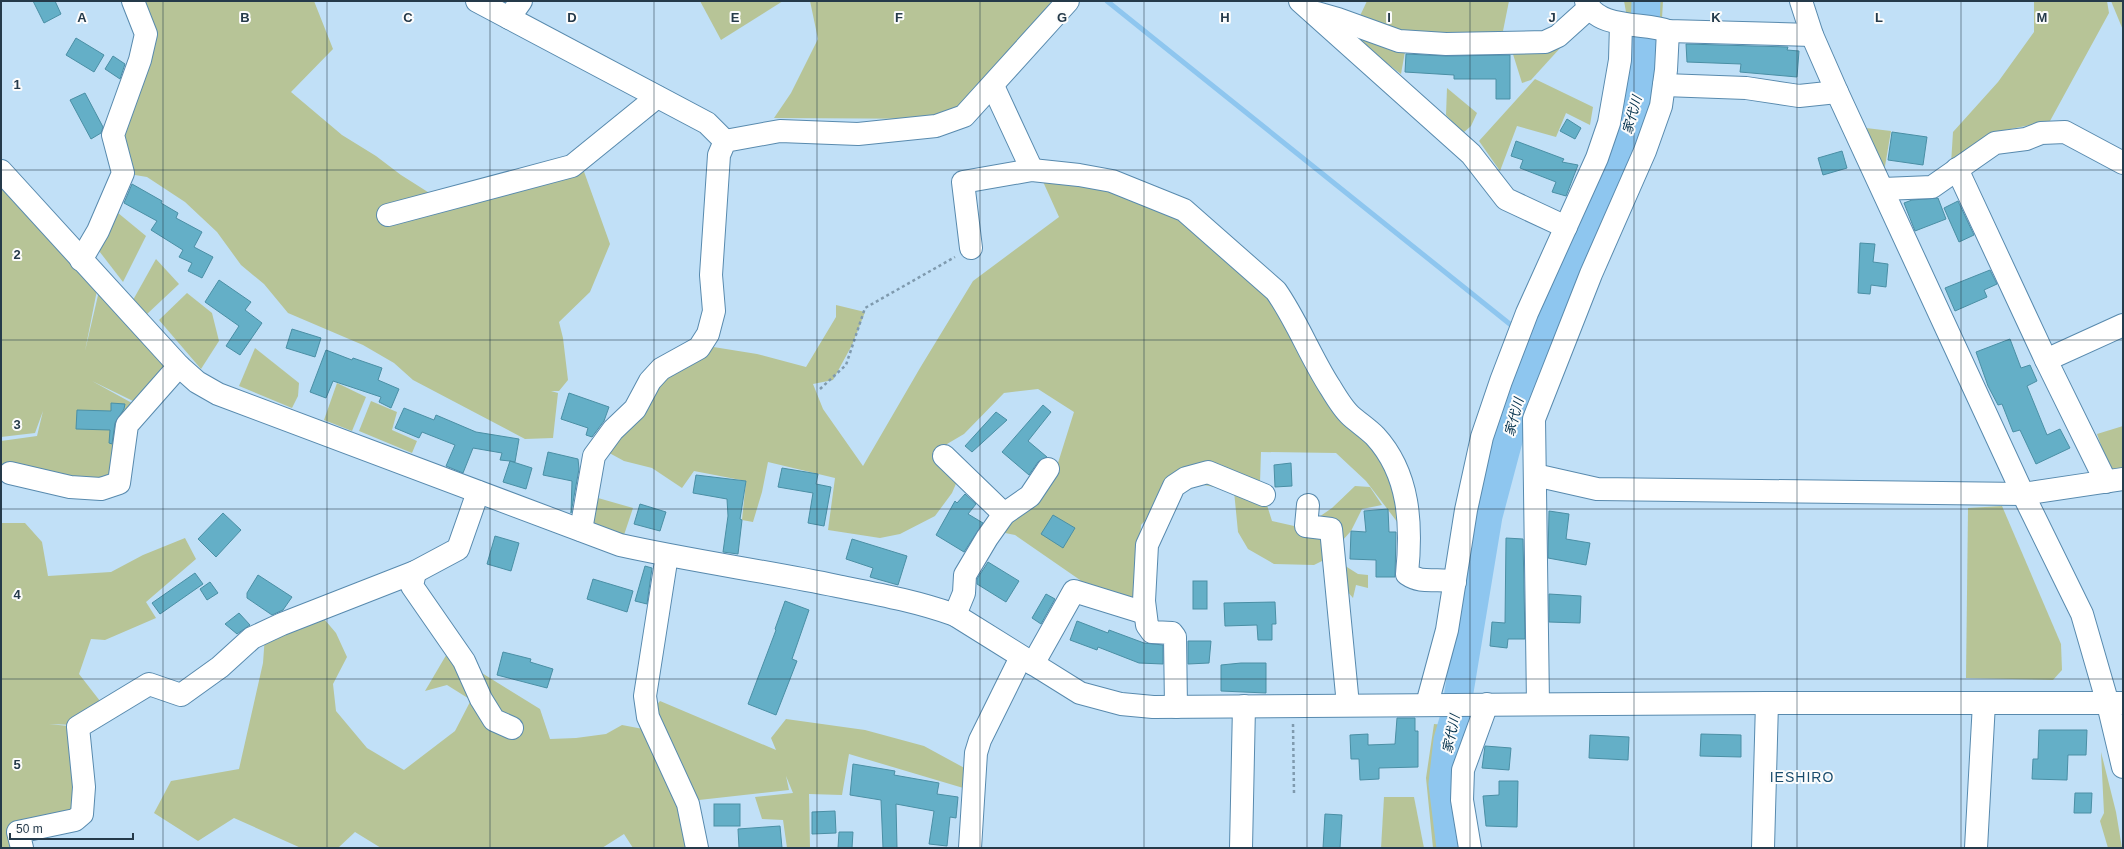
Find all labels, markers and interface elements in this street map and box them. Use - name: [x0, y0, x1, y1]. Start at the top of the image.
- text: A: [77, 10, 87, 25]
- text: B: [240, 10, 250, 25]
- text: C: [403, 10, 413, 25]
- text: D: [567, 10, 577, 25]
- text: E: [731, 10, 740, 25]
- text: F: [895, 10, 903, 25]
- text: G: [1057, 10, 1067, 25]
- text: H: [1220, 10, 1230, 25]
- text: I: [1387, 10, 1391, 25]
- text: J: [1548, 10, 1556, 25]
- text: K: [1711, 10, 1721, 25]
- text: L: [1875, 10, 1883, 25]
- text: M: [2037, 10, 2047, 25]
- text: 1: [13, 77, 21, 92]
- water label: 家代川: [1619, 92, 1645, 136]
- text: 2: [13, 247, 21, 262]
- water label: 家代川: [1502, 394, 1527, 438]
- text: 3: [13, 417, 21, 432]
- text: 4: [13, 587, 21, 602]
- water label: 家代川: [1440, 711, 1463, 755]
- text: 5: [13, 757, 21, 772]
- district label: IESHIRO: [1770, 769, 1834, 785]
- scale bar: [10, 815, 133, 841]
- text: 50 m: [16, 822, 43, 836]

